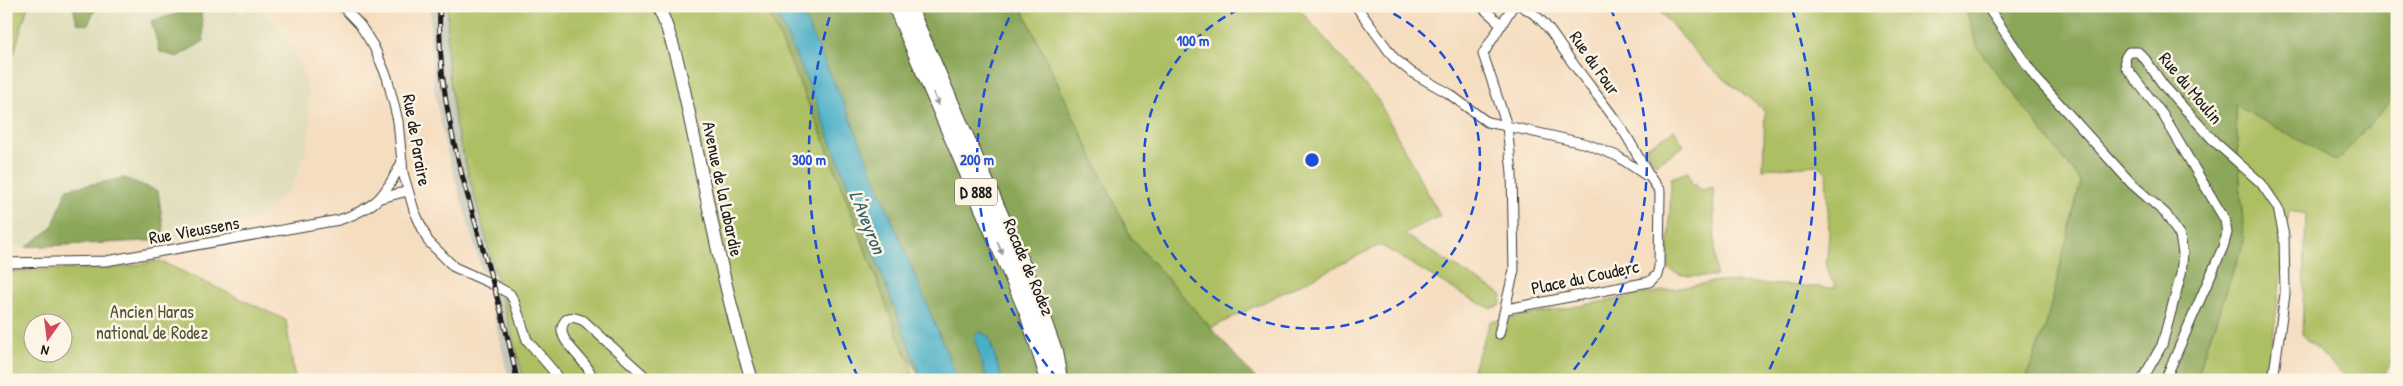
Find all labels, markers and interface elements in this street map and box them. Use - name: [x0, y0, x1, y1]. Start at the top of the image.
- street label: Rue du Four: [1564, 26, 1626, 100]
- text: 100 m: [1177, 30, 1209, 51]
- street label: Rue du Moulin: [2153, 47, 2229, 129]
- street label: Rue de Paraire: [397, 92, 437, 188]
- one-way arrow: [932, 92, 940, 106]
- street label: Avenue de la Labardie: [696, 119, 750, 259]
- text: 300 m: [792, 149, 826, 170]
- text: 200 m: [960, 149, 994, 170]
- centre of rings: [1303, 151, 1321, 169]
- road number: D 888: [955, 178, 997, 206]
- water label: L'Aveyron: [844, 186, 893, 259]
- street label: Rue Vieussens: [147, 210, 241, 250]
- street label: Rocade de Rodez: [997, 215, 1061, 320]
- one-way arrow: [997, 241, 1005, 255]
- street label: Place du Couderc: [1529, 253, 1641, 301]
- park label: Ancien Haras national de Rodez: [96, 299, 209, 345]
- north arrow: [22, 314, 72, 364]
- text: N: [38, 341, 51, 361]

